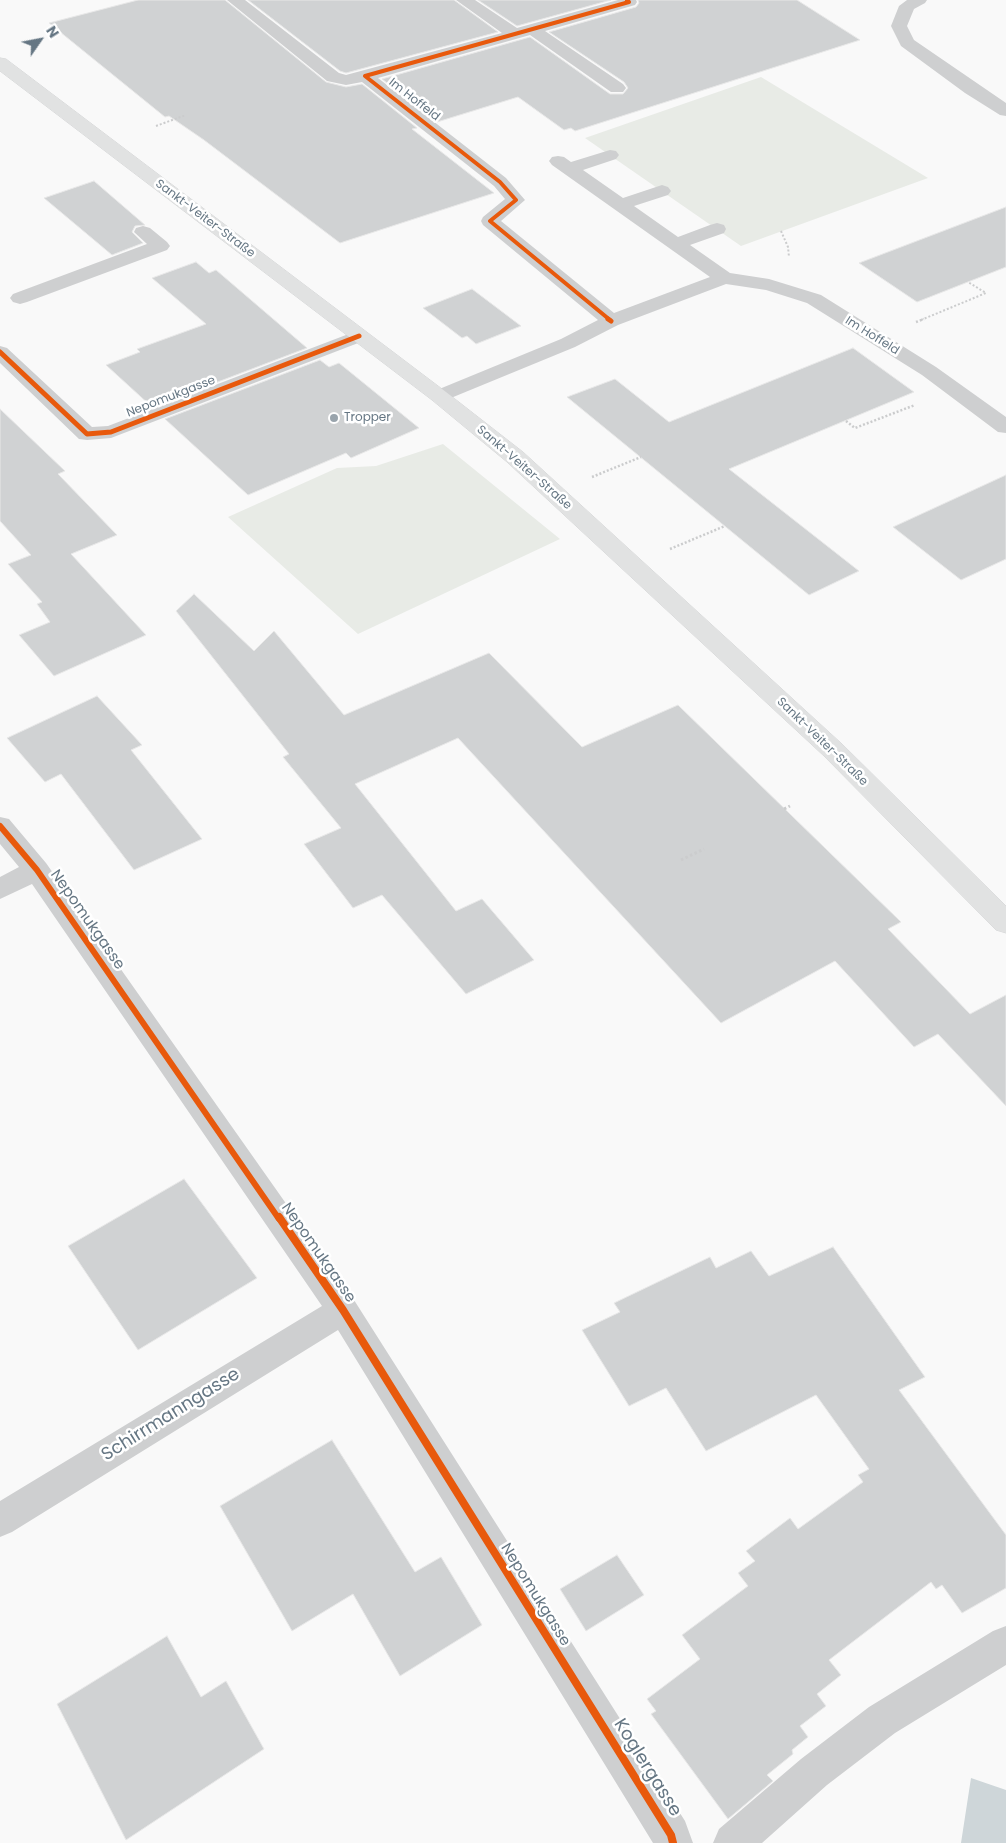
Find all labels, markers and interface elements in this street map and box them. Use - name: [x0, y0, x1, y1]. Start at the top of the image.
- north arrow: [15, 15, 65, 65]
- text: N: [41, 22, 64, 42]
- street label: Im Hoffeld: [386, 76, 442, 124]
- street label: Sankt-Veiter-Straße: [152, 177, 258, 261]
- street label: Im Hoffeld: [842, 314, 902, 358]
- street label: Nepomukgasse: [125, 373, 217, 421]
- place label: Tropper: [344, 411, 391, 425]
- marker: Tropper: [328, 412, 340, 424]
- street label: Sankt-Veiter-Straße: [474, 423, 574, 513]
- street label: Sankt-Veiter-Straße: [773, 695, 871, 789]
- street label: Nepomukgasse: [46, 867, 128, 973]
- street label: Nepomukgasse: [277, 1200, 359, 1306]
- street label: Schirrmanngasse: [98, 1364, 244, 1466]
- street label: Nepomukgasse: [496, 1540, 574, 1650]
- street label: Koglergasse: [608, 1715, 686, 1821]

